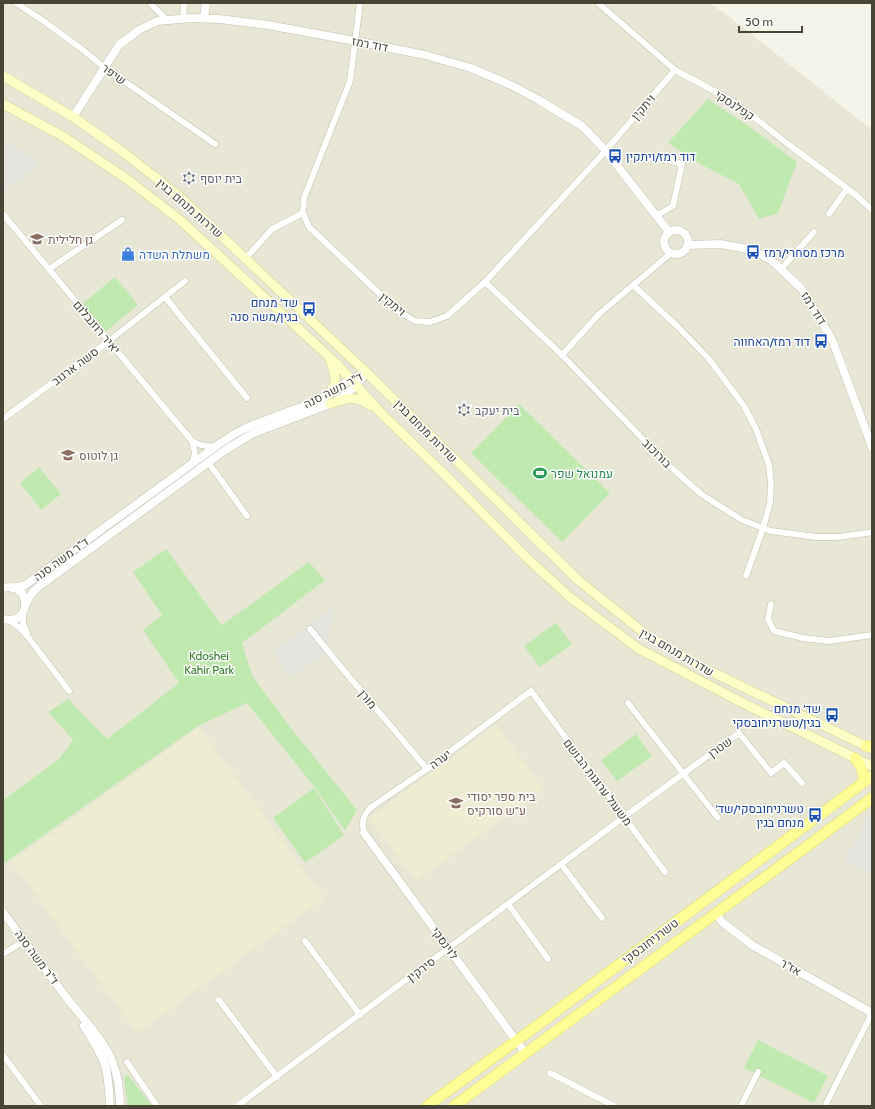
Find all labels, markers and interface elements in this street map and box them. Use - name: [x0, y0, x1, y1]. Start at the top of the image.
- scale bar: [739, 8, 802, 34]
- text: 50 m: [745, 14, 773, 29]
- street label: דוד רמז: [351, 33, 389, 55]
- street label: שיפר: [99, 60, 129, 88]
- street label: קפלנסקי: [712, 87, 758, 123]
- street label: ויתקין: [628, 91, 658, 123]
- bus stop icon: דוד רמז/ויתקין: [607, 148, 623, 164]
- place label: דוד רמז/ויתקין: [626, 149, 696, 164]
- synagogue icon: בית יוסף: [181, 170, 197, 186]
- place label: בית יוסף: [200, 171, 243, 186]
- street label: שדרות מנחם בגין: [154, 175, 226, 241]
- school or university icon: גן חלילית: [29, 231, 45, 247]
- place label: גן חלילית: [48, 232, 93, 247]
- bus stop icon: מרכז מסחרי/רמז: [745, 244, 761, 260]
- place label: מרכז מסחרי/רמז: [764, 245, 845, 260]
- shop icon: משתלת השדה: [120, 246, 136, 262]
- place label: משתלת השדה: [139, 247, 210, 262]
- street label: ויתקין: [377, 289, 409, 319]
- street label: דוד רמז: [798, 289, 830, 327]
- place label: שד׳ מנחם בגין/משה סנה: [230, 295, 299, 324]
- street label: יאיר רוזנבלום: [70, 297, 124, 357]
- bus stop icon: שד׳ מנחם בגין/משה סנה: [301, 301, 317, 317]
- bus stop icon: דוד רמז/האחווה: [813, 333, 829, 349]
- place label: דוד רמז/האחווה: [733, 334, 810, 349]
- street label: סשה ארגוב: [49, 343, 101, 389]
- street label: ד"ר משה סנה: [301, 369, 365, 411]
- street label: שדרות מנחם בגין: [391, 396, 461, 466]
- synagogue icon: בית יעקב: [456, 402, 472, 418]
- place label: בית יעקב: [475, 403, 520, 418]
- street label: בורוכוב: [639, 435, 675, 471]
- school or university icon: גן לוטוס: [60, 447, 76, 463]
- place label: גן לוטוס: [79, 448, 118, 463]
- sports icon: עמנואל שפר: [532, 465, 548, 481]
- place label: עמנואל שפר: [551, 466, 613, 481]
- street label: ד"ר משה סנה: [30, 534, 92, 584]
- street label: שדרות מנחם בגין: [637, 625, 717, 679]
- park label: Kdoshei Kahir Park: [184, 648, 234, 677]
- street label: מורן: [356, 686, 380, 712]
- place label: שד׳ מנחם בגין/טשרניחובסקי: [732, 701, 822, 730]
- bus stop icon: שד׳ מנחם בגין/טשרניחובסקי: [824, 707, 840, 723]
- street label: שטרן: [705, 733, 735, 761]
- street label: משעול ערוגות הבושם: [560, 735, 636, 829]
- street label: יערה: [426, 746, 454, 772]
- place label: בית ספר יסודי ע"ש סורקיס: [467, 789, 536, 818]
- school or university icon: בית ספר יסודי ע"ש סורקיס: [448, 795, 464, 811]
- place label: טשרניחובסקי/שד׳ מנחם בגין: [716, 801, 804, 830]
- bus stop icon: טשרניחובסקי/שד׳ מנחם בגין: [807, 807, 823, 823]
- street label: טשרניחובסקי: [619, 915, 681, 967]
- street label: לוינסקי: [428, 924, 462, 962]
- street label: ד"ר משה סנה: [12, 927, 62, 987]
- street label: סירקין: [404, 953, 438, 985]
- street label: אז"ר: [778, 955, 804, 979]

